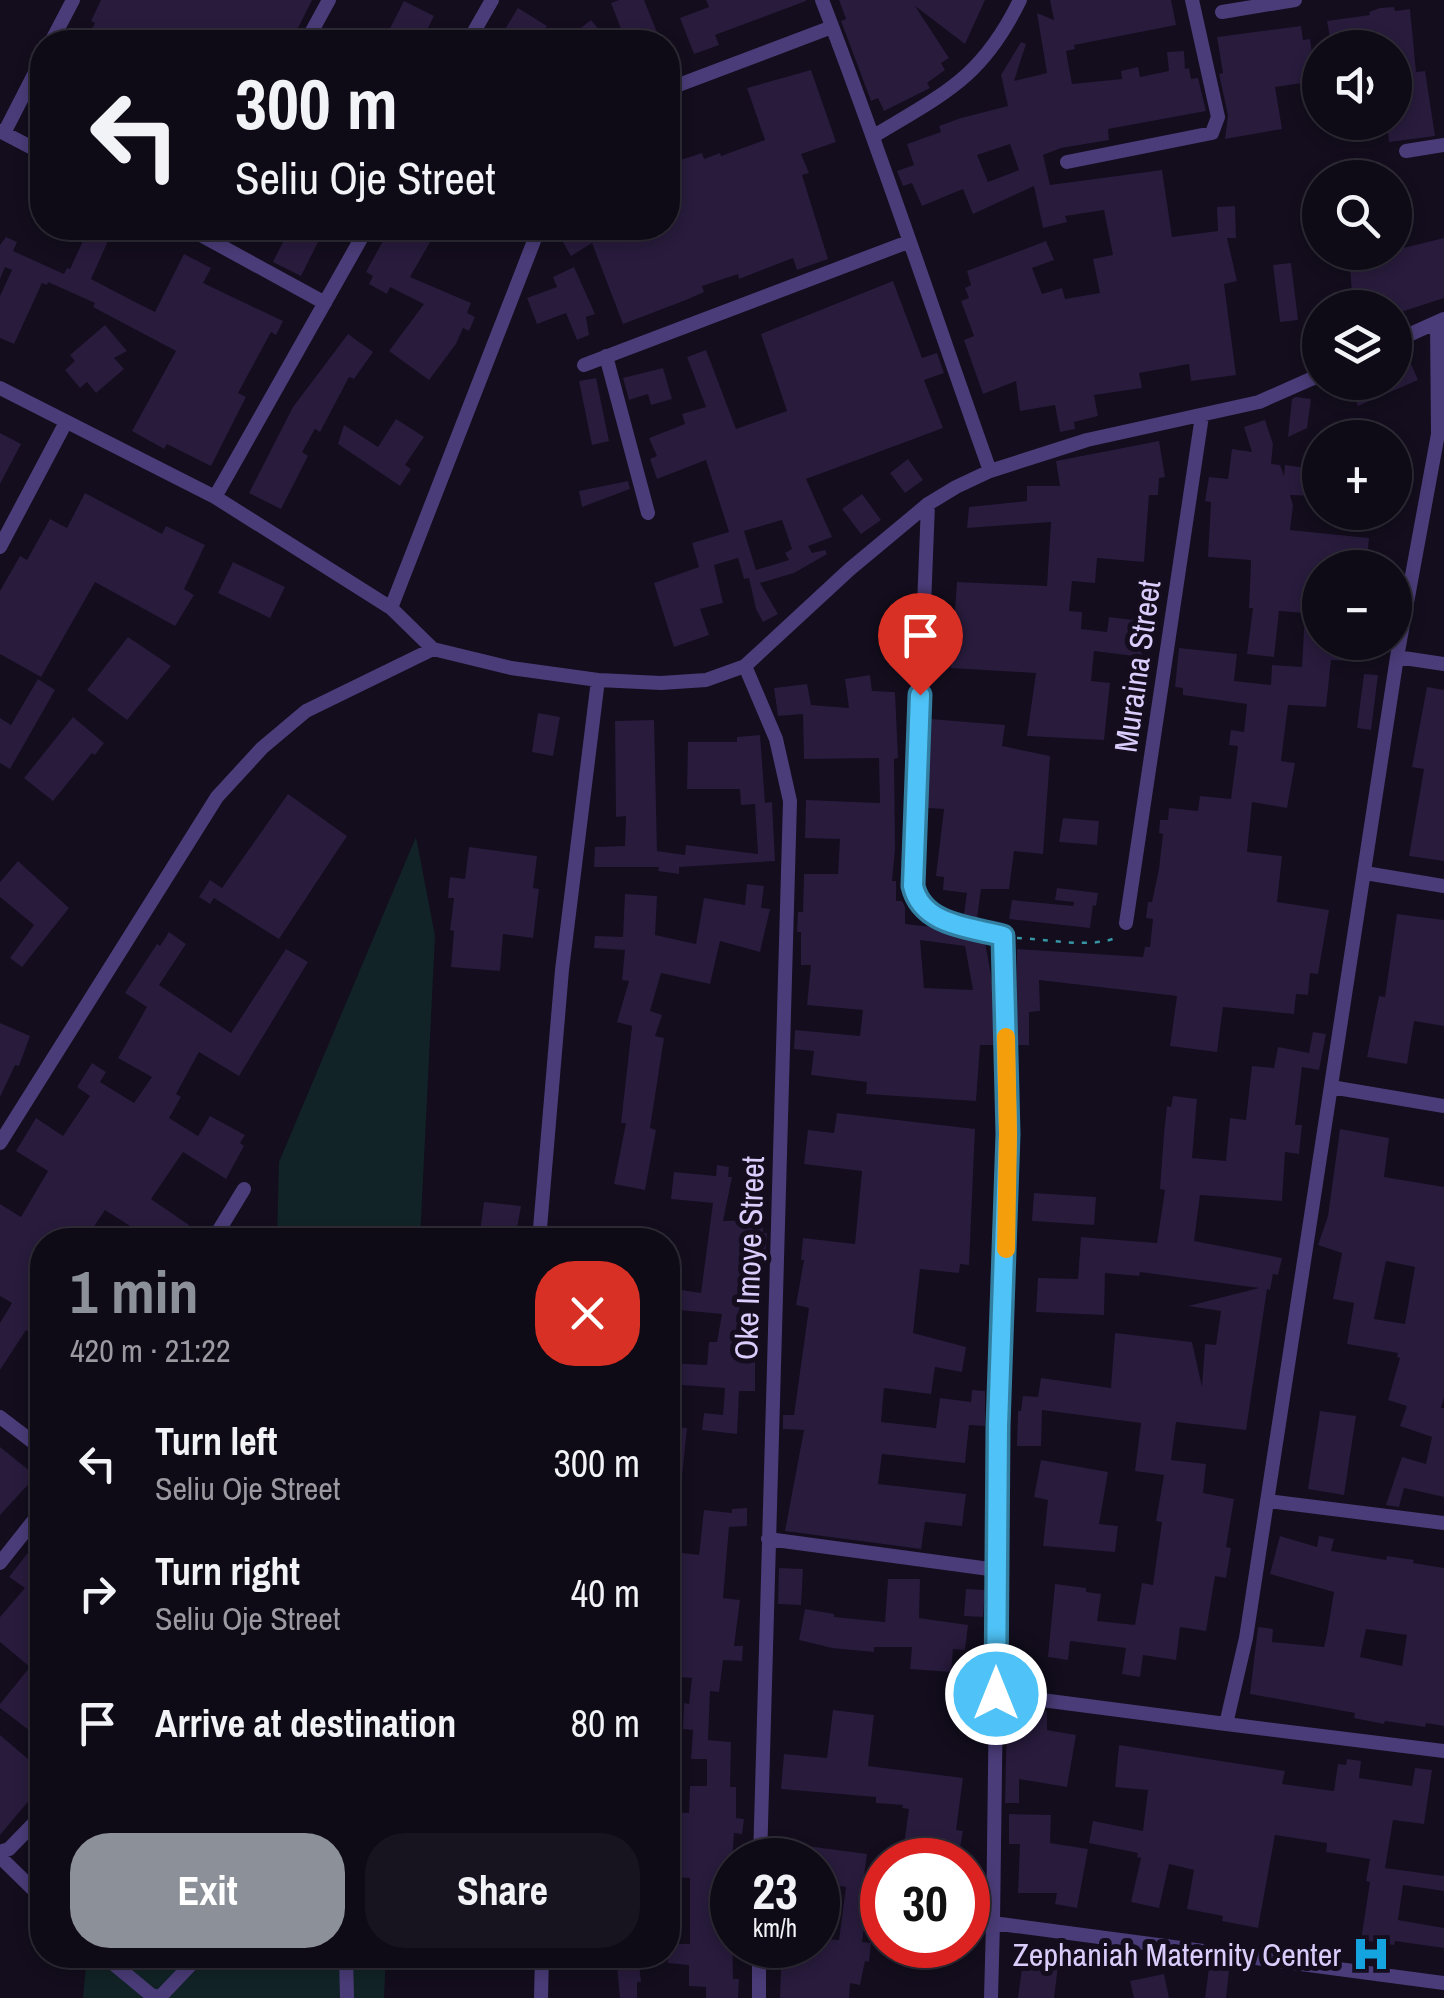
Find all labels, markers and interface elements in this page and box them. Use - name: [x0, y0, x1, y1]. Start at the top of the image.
- map controls: [1302, 30, 1412, 660]
- button: sound: [1302, 30, 1412, 140]
- text: 300 m: [235, 57, 398, 151]
- icon: left: [70, 70, 200, 200]
- text: Seliu Oje Street: [235, 147, 496, 208]
- button: search: [1302, 160, 1412, 270]
- button: layers: [1302, 290, 1412, 400]
- button: +: [1302, 420, 1412, 530]
- button: −: [1302, 550, 1412, 660]
- street label: Muraina Street: [1104, 577, 1170, 755]
- pin: [878, 593, 963, 696]
- icon: arrive: [893, 608, 948, 663]
- street label: Oke Imoye Street: [724, 1155, 774, 1361]
- text: 1 min: [70, 1251, 199, 1332]
- button: close: [535, 1261, 640, 1366]
- text: 420 m · 21:22: [70, 1329, 230, 1372]
- text: Turn left: [155, 1416, 277, 1467]
- icon: left: [70, 1436, 125, 1491]
- text: 300 m: [553, 1438, 640, 1489]
- text: Seliu Oje Street: [155, 1467, 340, 1510]
- text: Turn right: [155, 1546, 300, 1597]
- icon: right: [70, 1566, 125, 1621]
- text: 40 m: [571, 1568, 640, 1619]
- text: Seliu Oje Street: [155, 1597, 340, 1640]
- position arrow: [944, 1642, 1048, 1746]
- icon: arrive: [70, 1696, 125, 1751]
- text: Arrive at destination: [155, 1698, 456, 1749]
- text: 80 m: [571, 1698, 640, 1749]
- button: Exit: [70, 1833, 345, 1948]
- button: Share: [365, 1833, 640, 1948]
- speed limit sign: 30: [860, 1838, 990, 1968]
- text: 23: [752, 1857, 798, 1925]
- text: km/h: [753, 1911, 797, 1945]
- place label: Zephaniah Maternity Center: [1013, 1933, 1341, 1976]
- hospital icon: Zephaniah Maternity Center: [1350, 1933, 1392, 1975]

